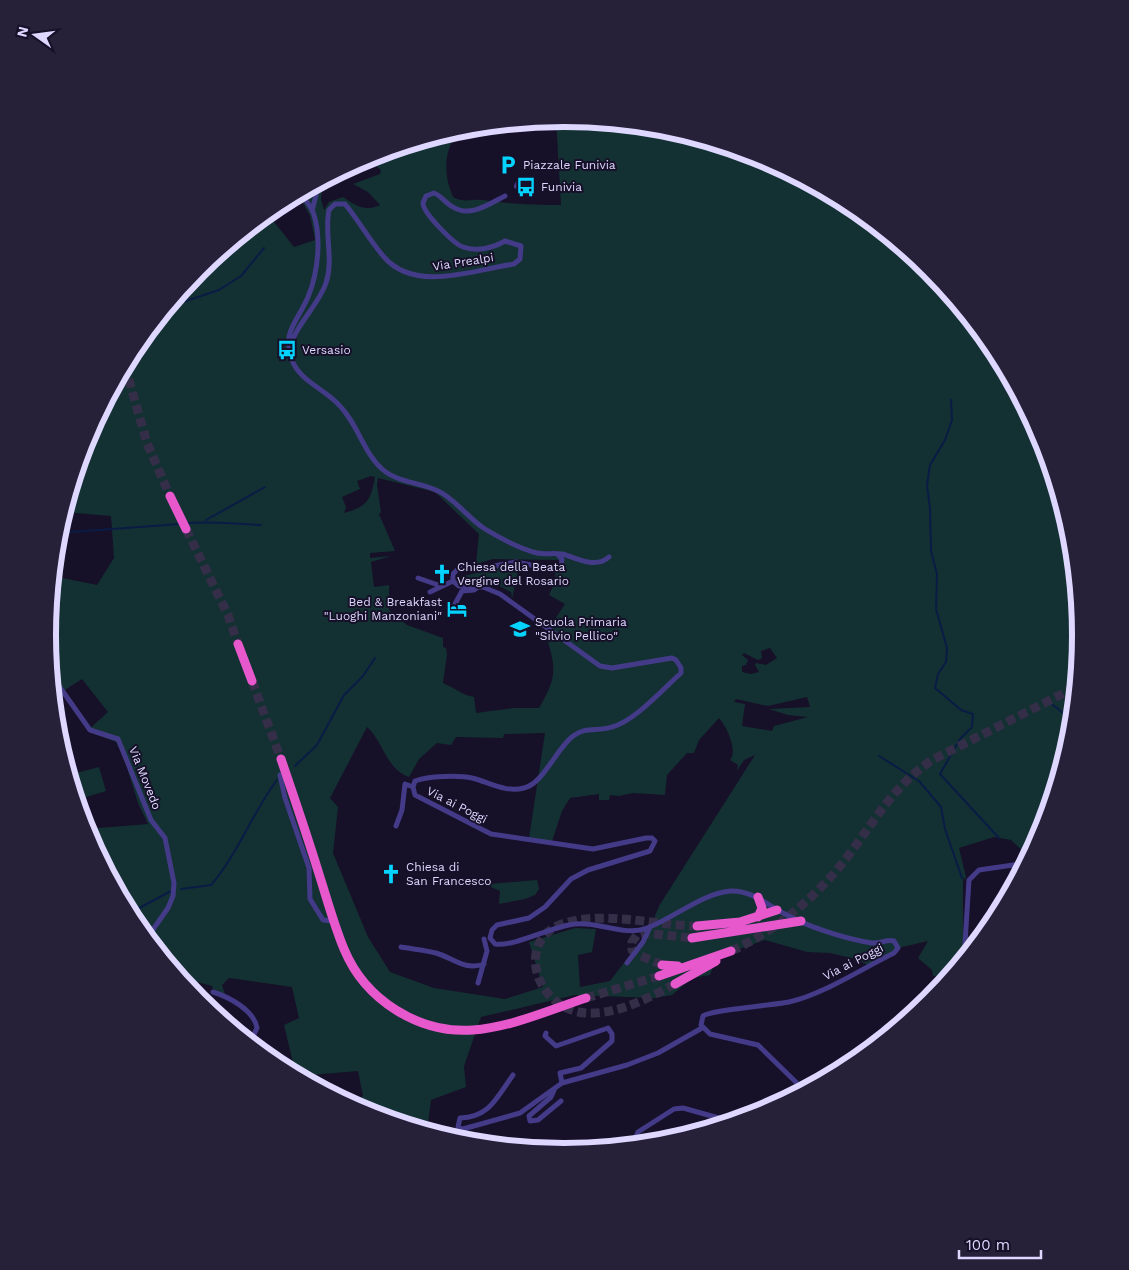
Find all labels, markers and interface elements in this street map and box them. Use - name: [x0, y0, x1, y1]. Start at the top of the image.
- north arrow: [10, 10, 60, 60]
- text: N: [13, 25, 31, 39]
- parking icon: Piazzale Funivia: [497, 154, 519, 176]
- place label: Piazzale Funivia: [523, 158, 616, 172]
- bus stop icon: Funivia: [515, 176, 537, 198]
- place label: Funivia: [541, 180, 582, 194]
- street label: Via Prealpi: [431, 250, 495, 274]
- bus stop icon: Versasio: [276, 339, 298, 361]
- place label: Versasio: [302, 343, 351, 357]
- place label: Chiesa della Beata Vergine del Rosario: [457, 560, 569, 588]
- church icon: Chiesa della Beata Vergine del Rosario: [431, 563, 453, 585]
- place label: Bed & Breakfast "Luoghi Manzoniani": [324, 595, 442, 623]
- hotel icon: Bed & Breakfast "Luoghi Manzoniani": [446, 598, 468, 620]
- place label: Scuola Primaria "Silvio Pellico": [535, 615, 627, 643]
- school or university icon: Scuola Primaria "Silvio Pellico": [509, 618, 531, 640]
- street label: Via Movedo: [126, 744, 164, 812]
- street label: Via ai Poggi: [424, 784, 490, 826]
- place label: Chiesa di San Francesco: [406, 860, 492, 888]
- church icon: Chiesa di San Francesco: [380, 863, 402, 885]
- street label: Via ai Poggi: [820, 941, 886, 983]
- scale bar: [959, 1228, 1042, 1260]
- text: 100 m: [966, 1236, 1010, 1254]

